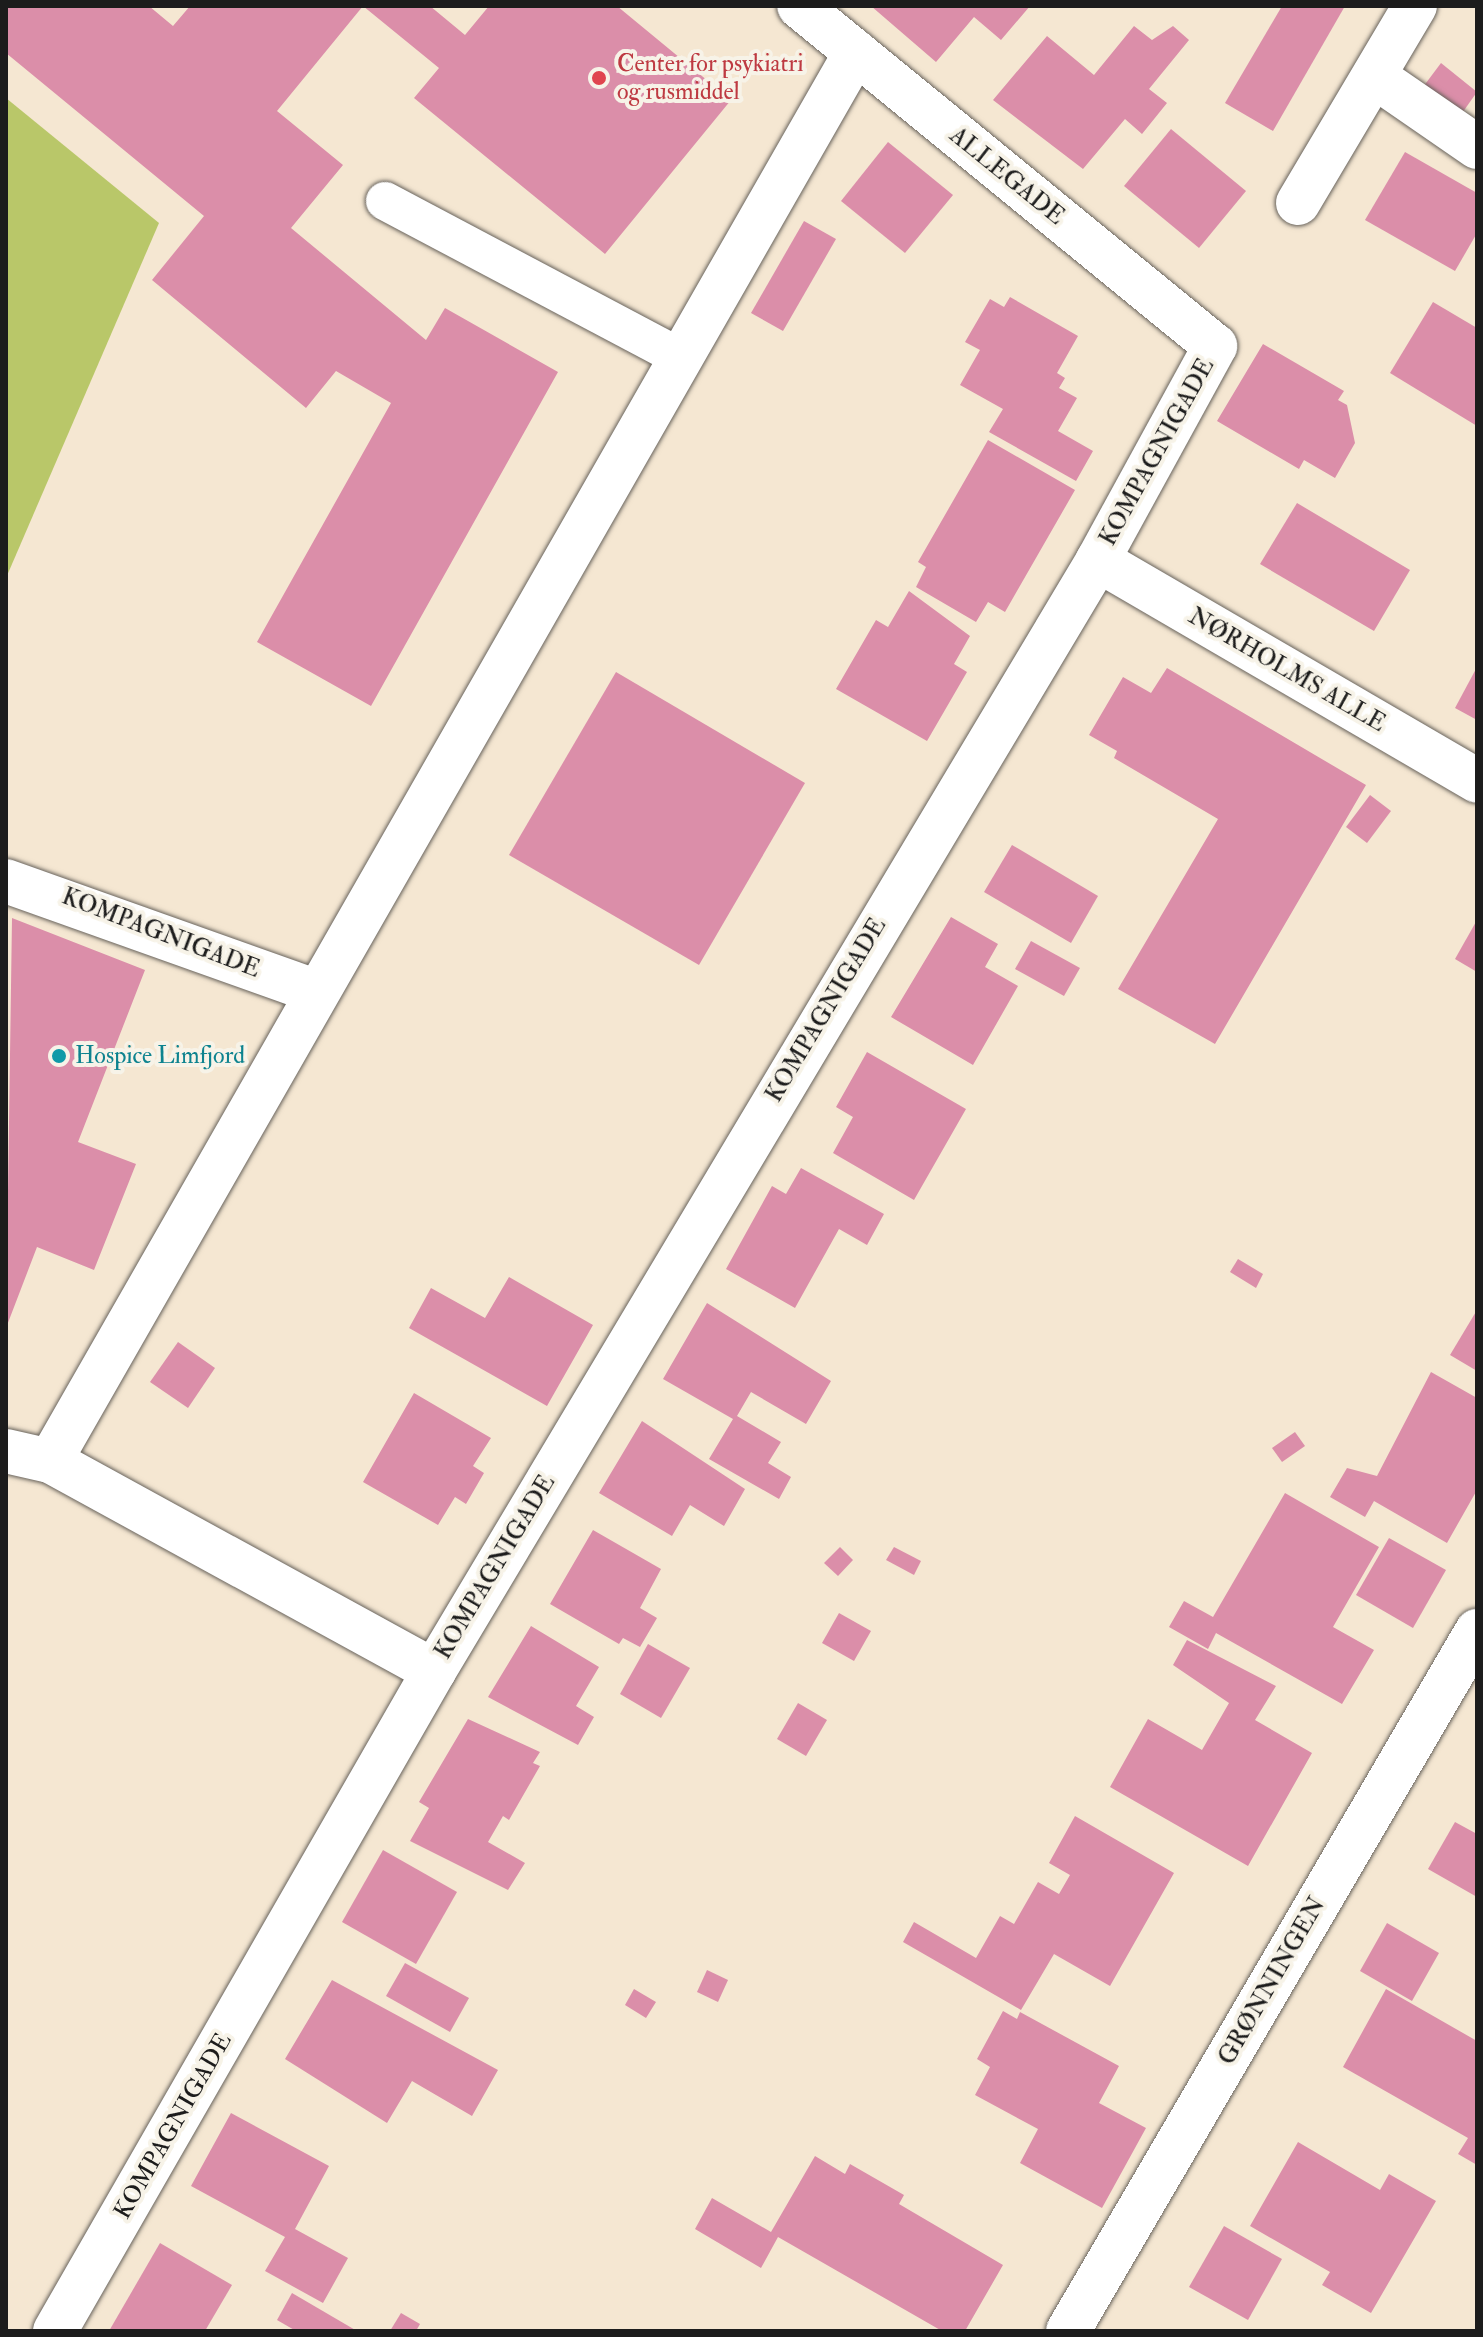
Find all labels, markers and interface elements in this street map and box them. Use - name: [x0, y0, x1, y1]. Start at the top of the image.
- place label: Center for psykiatri og rusmiddel: [617, 50, 804, 106]
- marker: Center for psykiatri og rusmiddel: [588, 67, 610, 89]
- street label: ALLEGADE: [944, 121, 1070, 231]
- street label: KOMPAGNIGADE: [1094, 353, 1220, 551]
- street label: NØRHOLMS ALLE: [1183, 602, 1391, 738]
- street label: KOMPAGNIGADE: [58, 882, 264, 984]
- street label: KOMPAGNIGADE: [760, 913, 892, 1107]
- place label: Hospice Limfjord: [75, 1042, 245, 1070]
- marker: Hospice Limfjord: [50, 1047, 68, 1065]
- street label: KOMPAGNIGADE: [429, 1470, 561, 1664]
- street label: GRØNNINGEN: [1212, 1892, 1332, 2070]
- street label: KOMPAGNIGADE: [108, 2028, 238, 2224]

